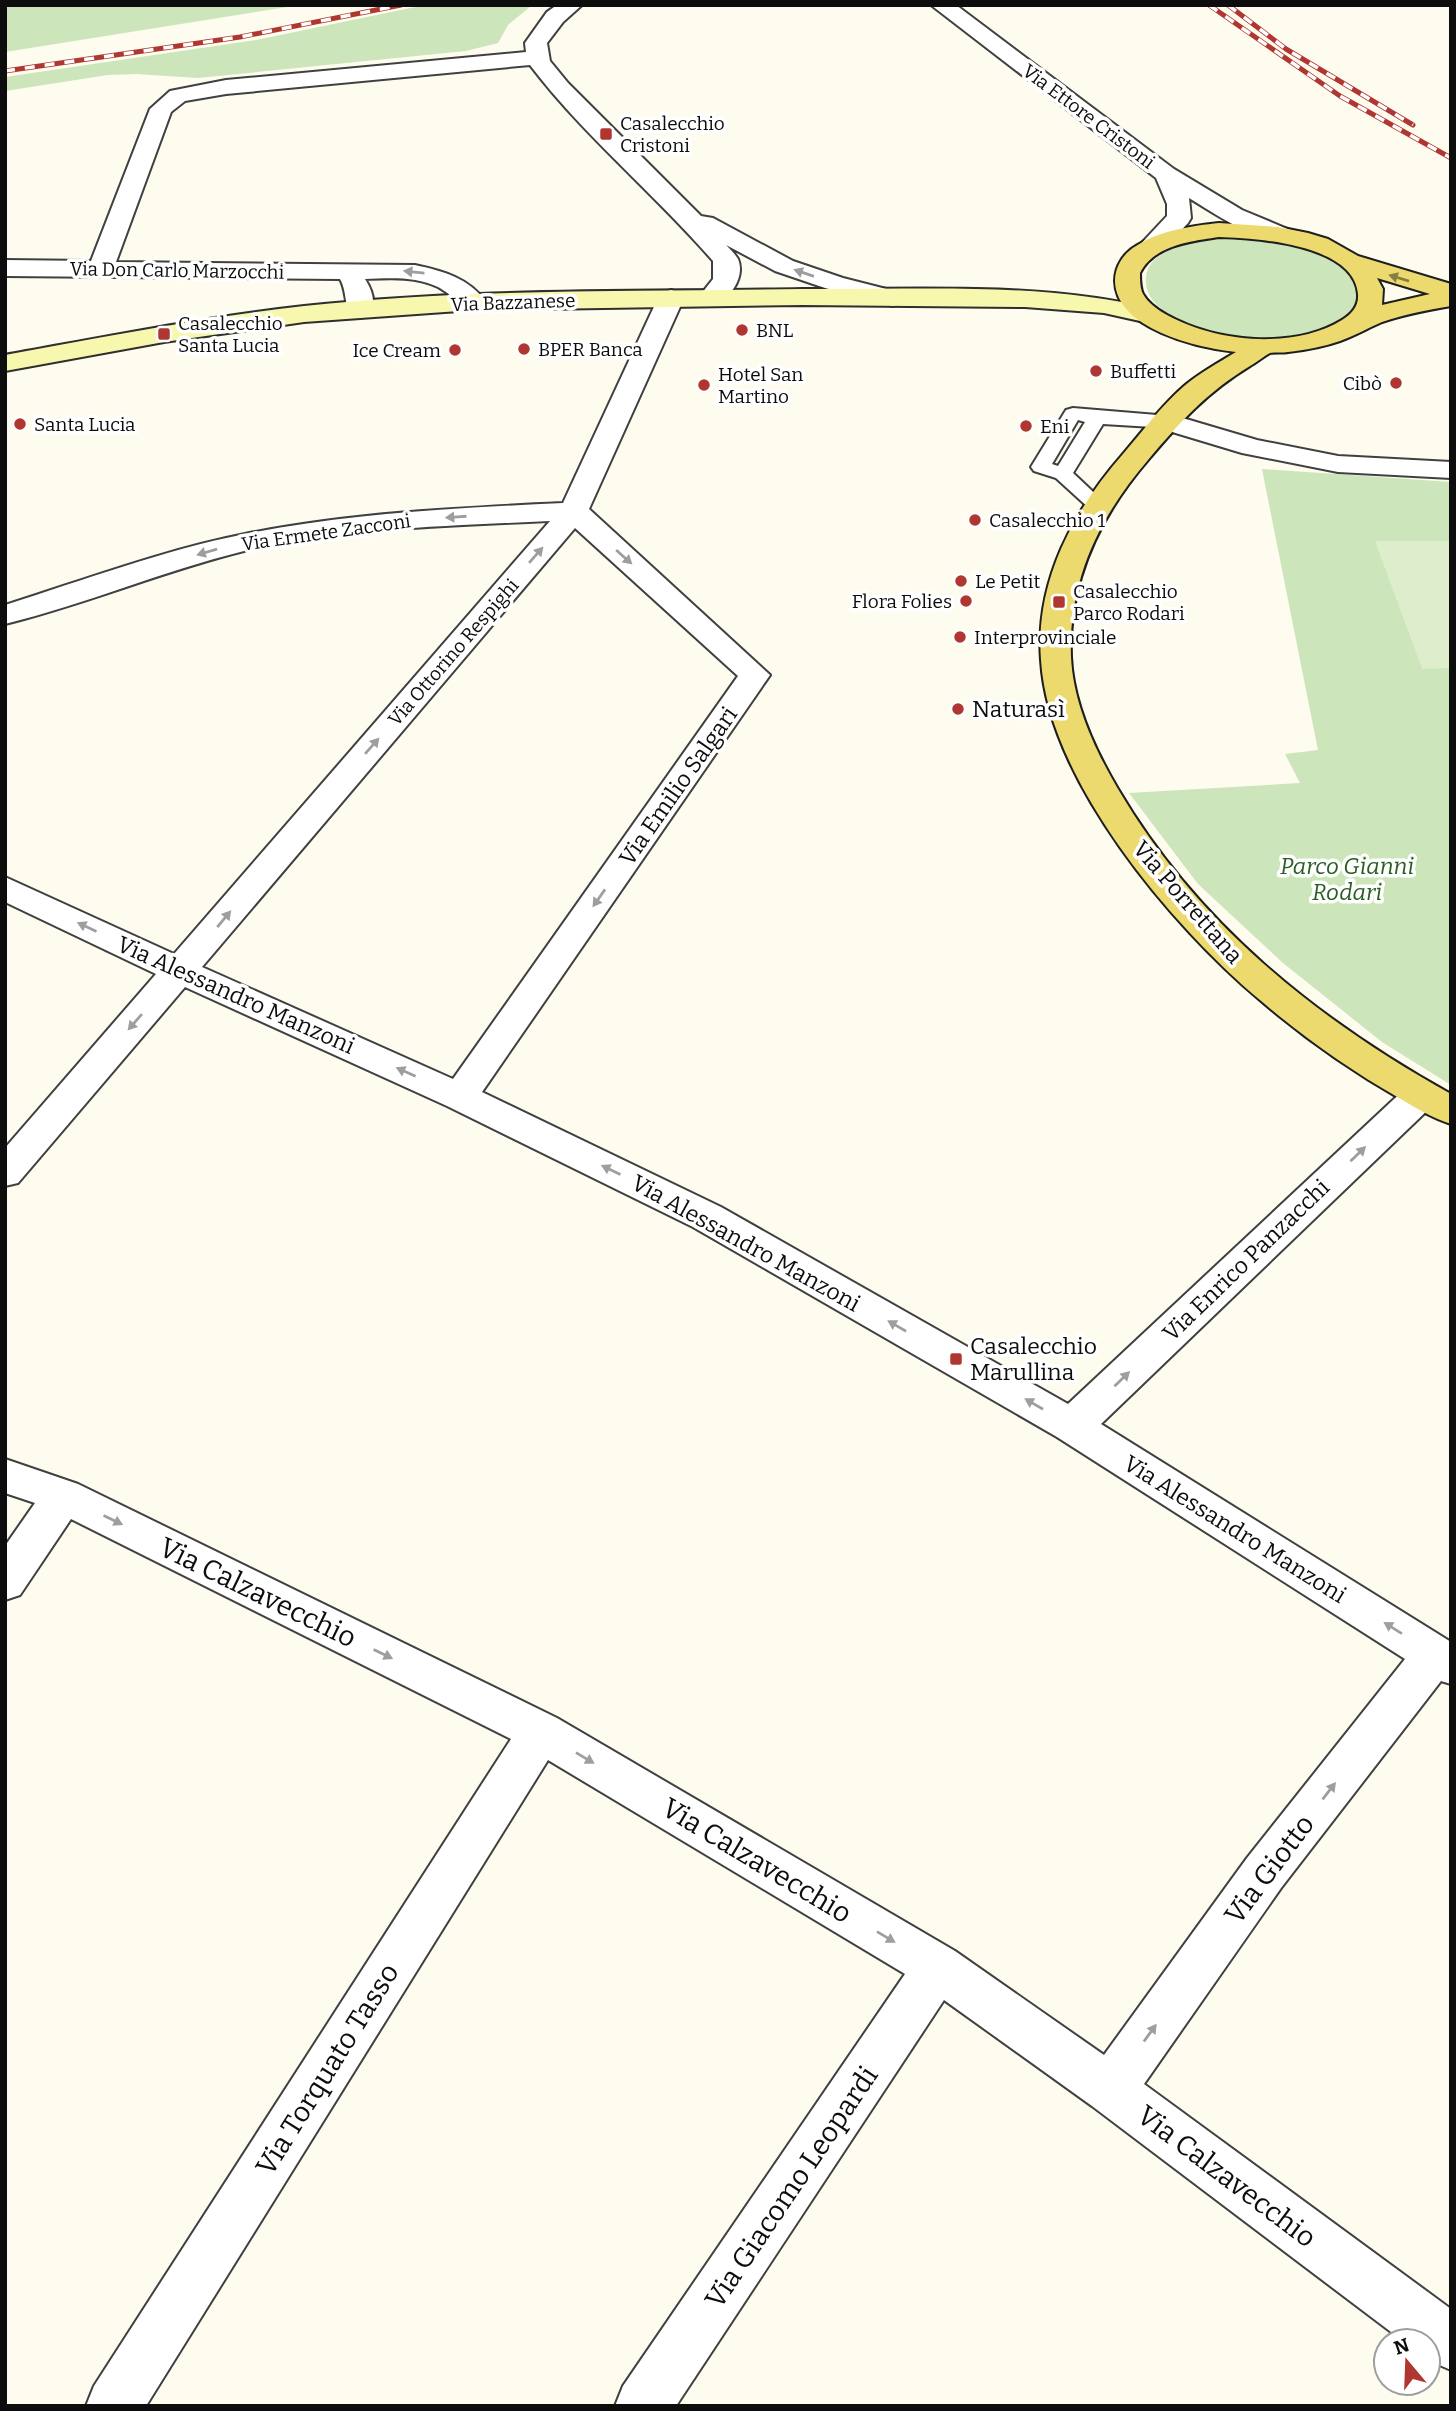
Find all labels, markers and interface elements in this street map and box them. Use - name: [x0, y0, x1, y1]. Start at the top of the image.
- street label: Via Ettore Cristoni: [1018, 59, 1160, 174]
- place label: Casalecchio Cristoni: [620, 112, 725, 157]
- marker: Casalecchio Cristoni: [598, 126, 614, 142]
- street label: Via Don Carlo Marzocchi: [70, 257, 285, 284]
- one-way arrow: [403, 267, 425, 278]
- one-way arrow: [793, 267, 814, 278]
- one-way arrow: [1388, 272, 1409, 282]
- street label: Via Bazzanese: [450, 289, 576, 316]
- place label: Casalecchio Santa Lucia: [178, 312, 283, 357]
- place label: BNL: [756, 319, 793, 342]
- marker: BNL: [734, 322, 750, 338]
- marker: Casalecchio Santa Lucia: [156, 326, 172, 342]
- place label: BPER Banca: [538, 338, 643, 361]
- place label: Ice Cream: [352, 339, 441, 362]
- marker: BPER Banca: [516, 341, 532, 357]
- marker: Ice Cream: [447, 342, 463, 358]
- place label: Buffetti: [1110, 360, 1177, 383]
- place label: Hotel San Martino: [718, 363, 803, 408]
- marker: Buffetti: [1088, 363, 1104, 379]
- place label: Cibò: [1343, 372, 1382, 395]
- marker: Cibò: [1388, 375, 1404, 391]
- marker: Hotel San Martino: [696, 377, 712, 393]
- place label: Santa Lucia: [34, 413, 136, 436]
- place label: Eni: [1040, 415, 1070, 438]
- marker: Santa Lucia: [12, 416, 28, 432]
- marker: Eni: [1018, 418, 1034, 434]
- street label: Via Ermete Zacconi: [240, 509, 412, 556]
- place label: Casalecchio 1: [989, 509, 1106, 532]
- one-way arrow: [445, 512, 467, 523]
- marker: Casalecchio 1: [967, 512, 983, 528]
- one-way arrow: [528, 546, 544, 564]
- one-way arrow: [197, 548, 218, 558]
- one-way arrow: [615, 549, 633, 565]
- place label: Le Petit: [975, 570, 1040, 593]
- marker: Le Petit: [953, 573, 969, 589]
- street label: Via Ottorino Respighi: [383, 574, 524, 731]
- place label: Casalecchio Parco Rodari: [1073, 580, 1185, 625]
- place label: Flora Folies: [852, 590, 952, 613]
- marker: Flora Folies: [958, 593, 974, 609]
- marker: Casalecchio Parco Rodari: [1051, 594, 1067, 610]
- place label: Interprovinciale: [974, 626, 1116, 649]
- marker: Interprovinciale: [952, 629, 968, 645]
- place label: Naturasì: [972, 695, 1065, 723]
- street label: Via Emilio Salgari: [613, 701, 743, 871]
- marker: Naturasì: [950, 701, 966, 717]
- one-way arrow: [364, 737, 380, 755]
- street label: Via Porrettana: [1127, 835, 1249, 969]
- park label: Parco Gianni Rodari: [1280, 852, 1415, 906]
- one-way arrow: [592, 889, 606, 907]
- one-way arrow: [216, 910, 231, 927]
- one-way arrow: [77, 921, 97, 933]
- street label: Via Alessandro Manzoni: [113, 930, 359, 1060]
- one-way arrow: [128, 1014, 143, 1031]
- one-way arrow: [395, 1066, 416, 1077]
- one-way arrow: [1349, 1147, 1366, 1163]
- one-way arrow: [601, 1165, 621, 1176]
- street label: Via Alessandro Manzoni: [627, 1168, 865, 1318]
- street label: Via Enrico Panzacchi: [1157, 1173, 1335, 1347]
- one-way arrow: [887, 1319, 906, 1332]
- place label: Casalecchio Marullina: [970, 1332, 1097, 1386]
- marker: Casalecchio Marullina: [948, 1351, 964, 1367]
- one-way arrow: [1113, 1371, 1130, 1387]
- one-way arrow: [1024, 1398, 1043, 1410]
- street label: Via Alessandro Manzoni: [1119, 1449, 1352, 1609]
- one-way arrow: [103, 1515, 123, 1526]
- street label: Via Calzavecchio: [154, 1530, 362, 1654]
- one-way arrow: [1383, 1622, 1402, 1635]
- one-way arrow: [373, 1648, 393, 1660]
- one-way arrow: [576, 1752, 595, 1765]
- one-way arrow: [1321, 1782, 1335, 1800]
- street label: Via Calzavecchio: [656, 1791, 857, 1930]
- street label: Via Giotto: [1218, 1808, 1321, 1930]
- one-way arrow: [877, 1930, 896, 1943]
- street label: Via Torquato Tasso: [249, 1957, 406, 2181]
- one-way arrow: [1143, 2024, 1157, 2042]
- street label: Via Giacomo Leopardi: [698, 2060, 885, 2314]
- street label: Via Calzavecchio: [1131, 2098, 1323, 2254]
- north arrow: [1372, 2327, 1442, 2397]
- text: N: [1391, 2333, 1413, 2360]

